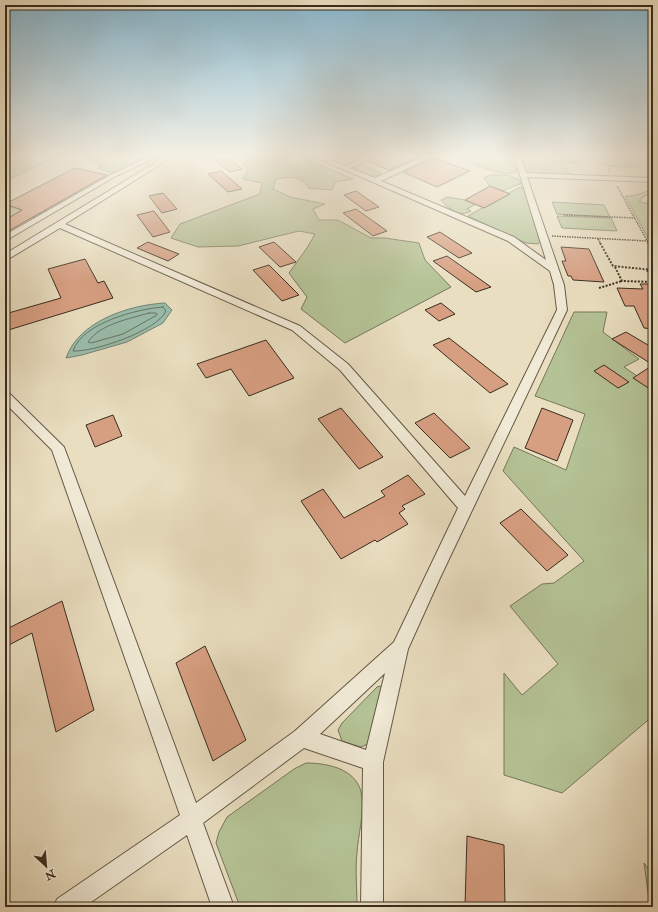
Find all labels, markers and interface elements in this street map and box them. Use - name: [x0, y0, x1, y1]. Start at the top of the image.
- north arrow: [26, 846, 66, 886]
- text: N: [42, 866, 58, 883]

